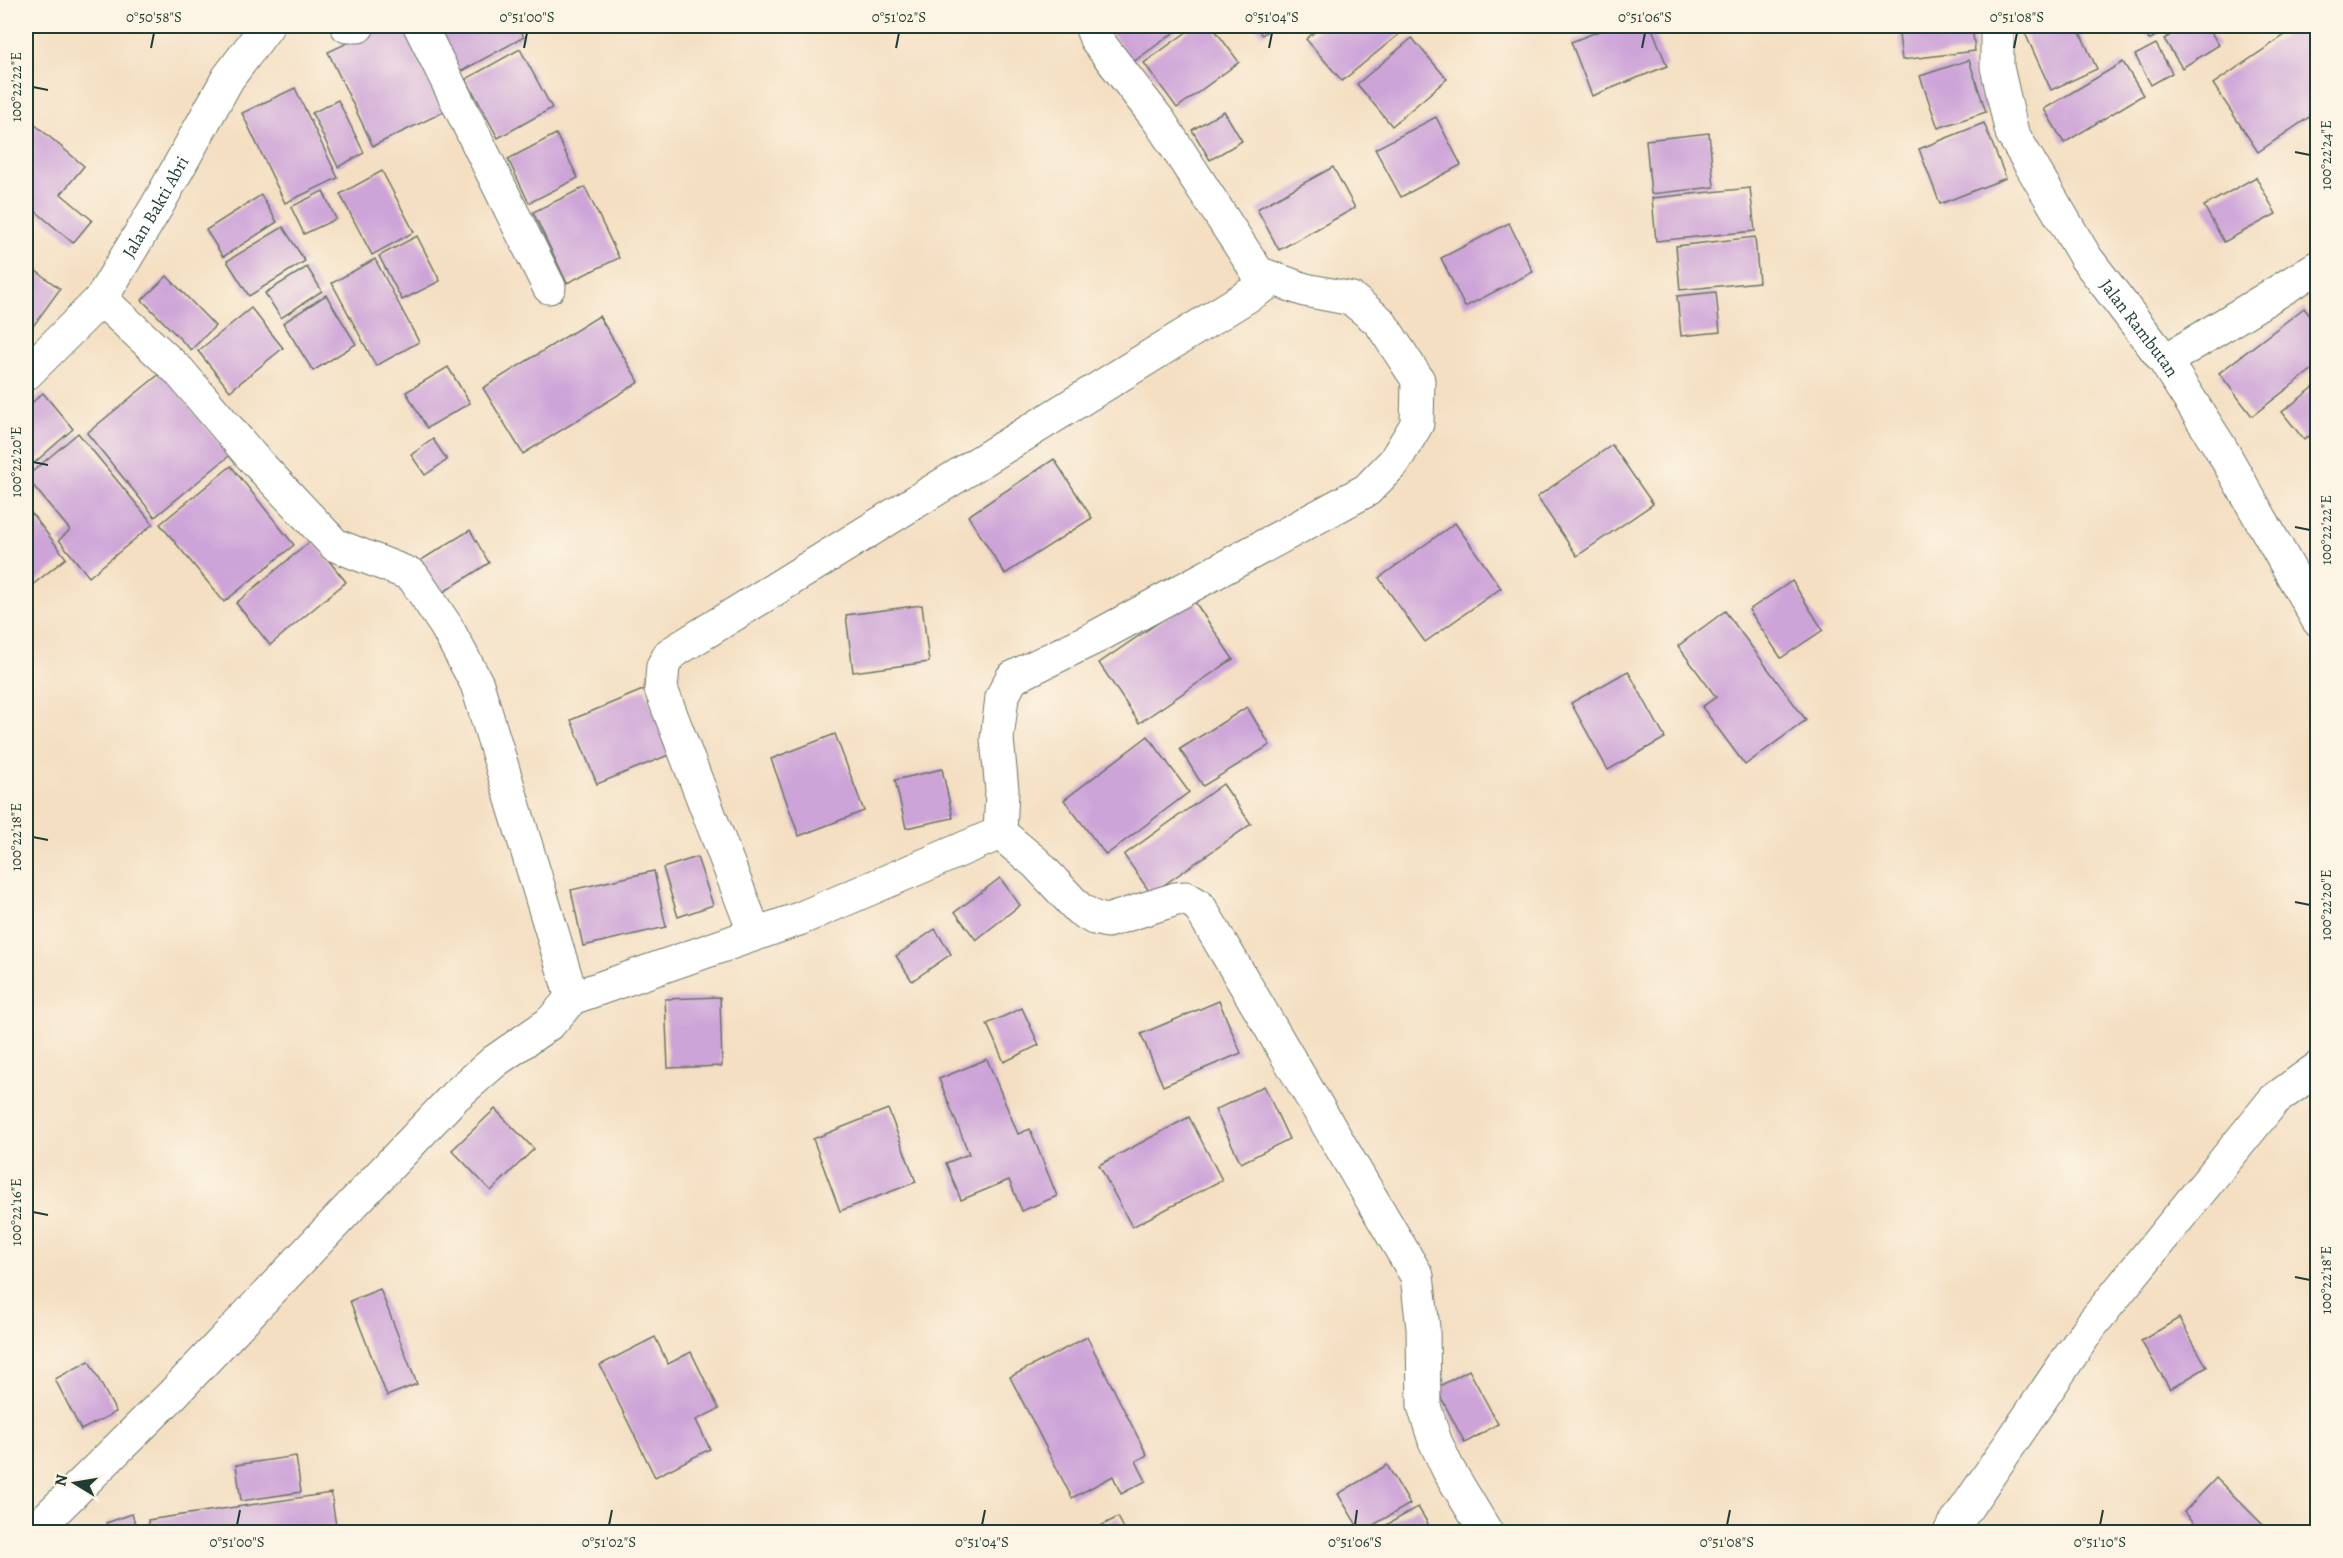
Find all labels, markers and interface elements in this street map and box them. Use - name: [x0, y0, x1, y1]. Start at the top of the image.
- text: 0°50'58"S: [126, 7, 182, 27]
- text: 0°51'00"S: [499, 7, 555, 27]
- text: 0°51'02"S: [872, 7, 926, 27]
- text: 0°51'04"S: [1245, 7, 1299, 27]
- text: 0°51'06"S: [1618, 7, 1672, 27]
- text: 0°51'08"S: [1990, 7, 2044, 27]
- text: 100°22'22"E: [6, 52, 26, 122]
- text: 100°22'24"E: [2316, 120, 2336, 190]
- street label: Jalan Bakti Abri: [116, 152, 194, 262]
- street label: Jalan Rambutan: [2094, 274, 2184, 382]
- text: 100°22'20"E: [6, 427, 26, 498]
- text: 100°22'22"E: [2316, 495, 2336, 565]
- text: 100°22'18"E: [6, 803, 26, 871]
- text: 100°22'20"E: [2316, 870, 2336, 941]
- text: 100°22'16"E: [6, 1178, 26, 1246]
- text: 100°22'18"E: [2316, 1246, 2336, 1314]
- north arrow: [45, 1453, 105, 1513]
- text: N: [49, 1472, 73, 1488]
- text: 0°51'00"S: [209, 1532, 265, 1552]
- text: 0°51'02"S: [582, 1532, 636, 1552]
- text: 0°51'04"S: [955, 1532, 1009, 1552]
- text: 0°51'06"S: [1328, 1532, 1382, 1552]
- text: 0°51'08"S: [1700, 1532, 1754, 1552]
- text: 0°51'10"S: [2074, 1532, 2126, 1552]

